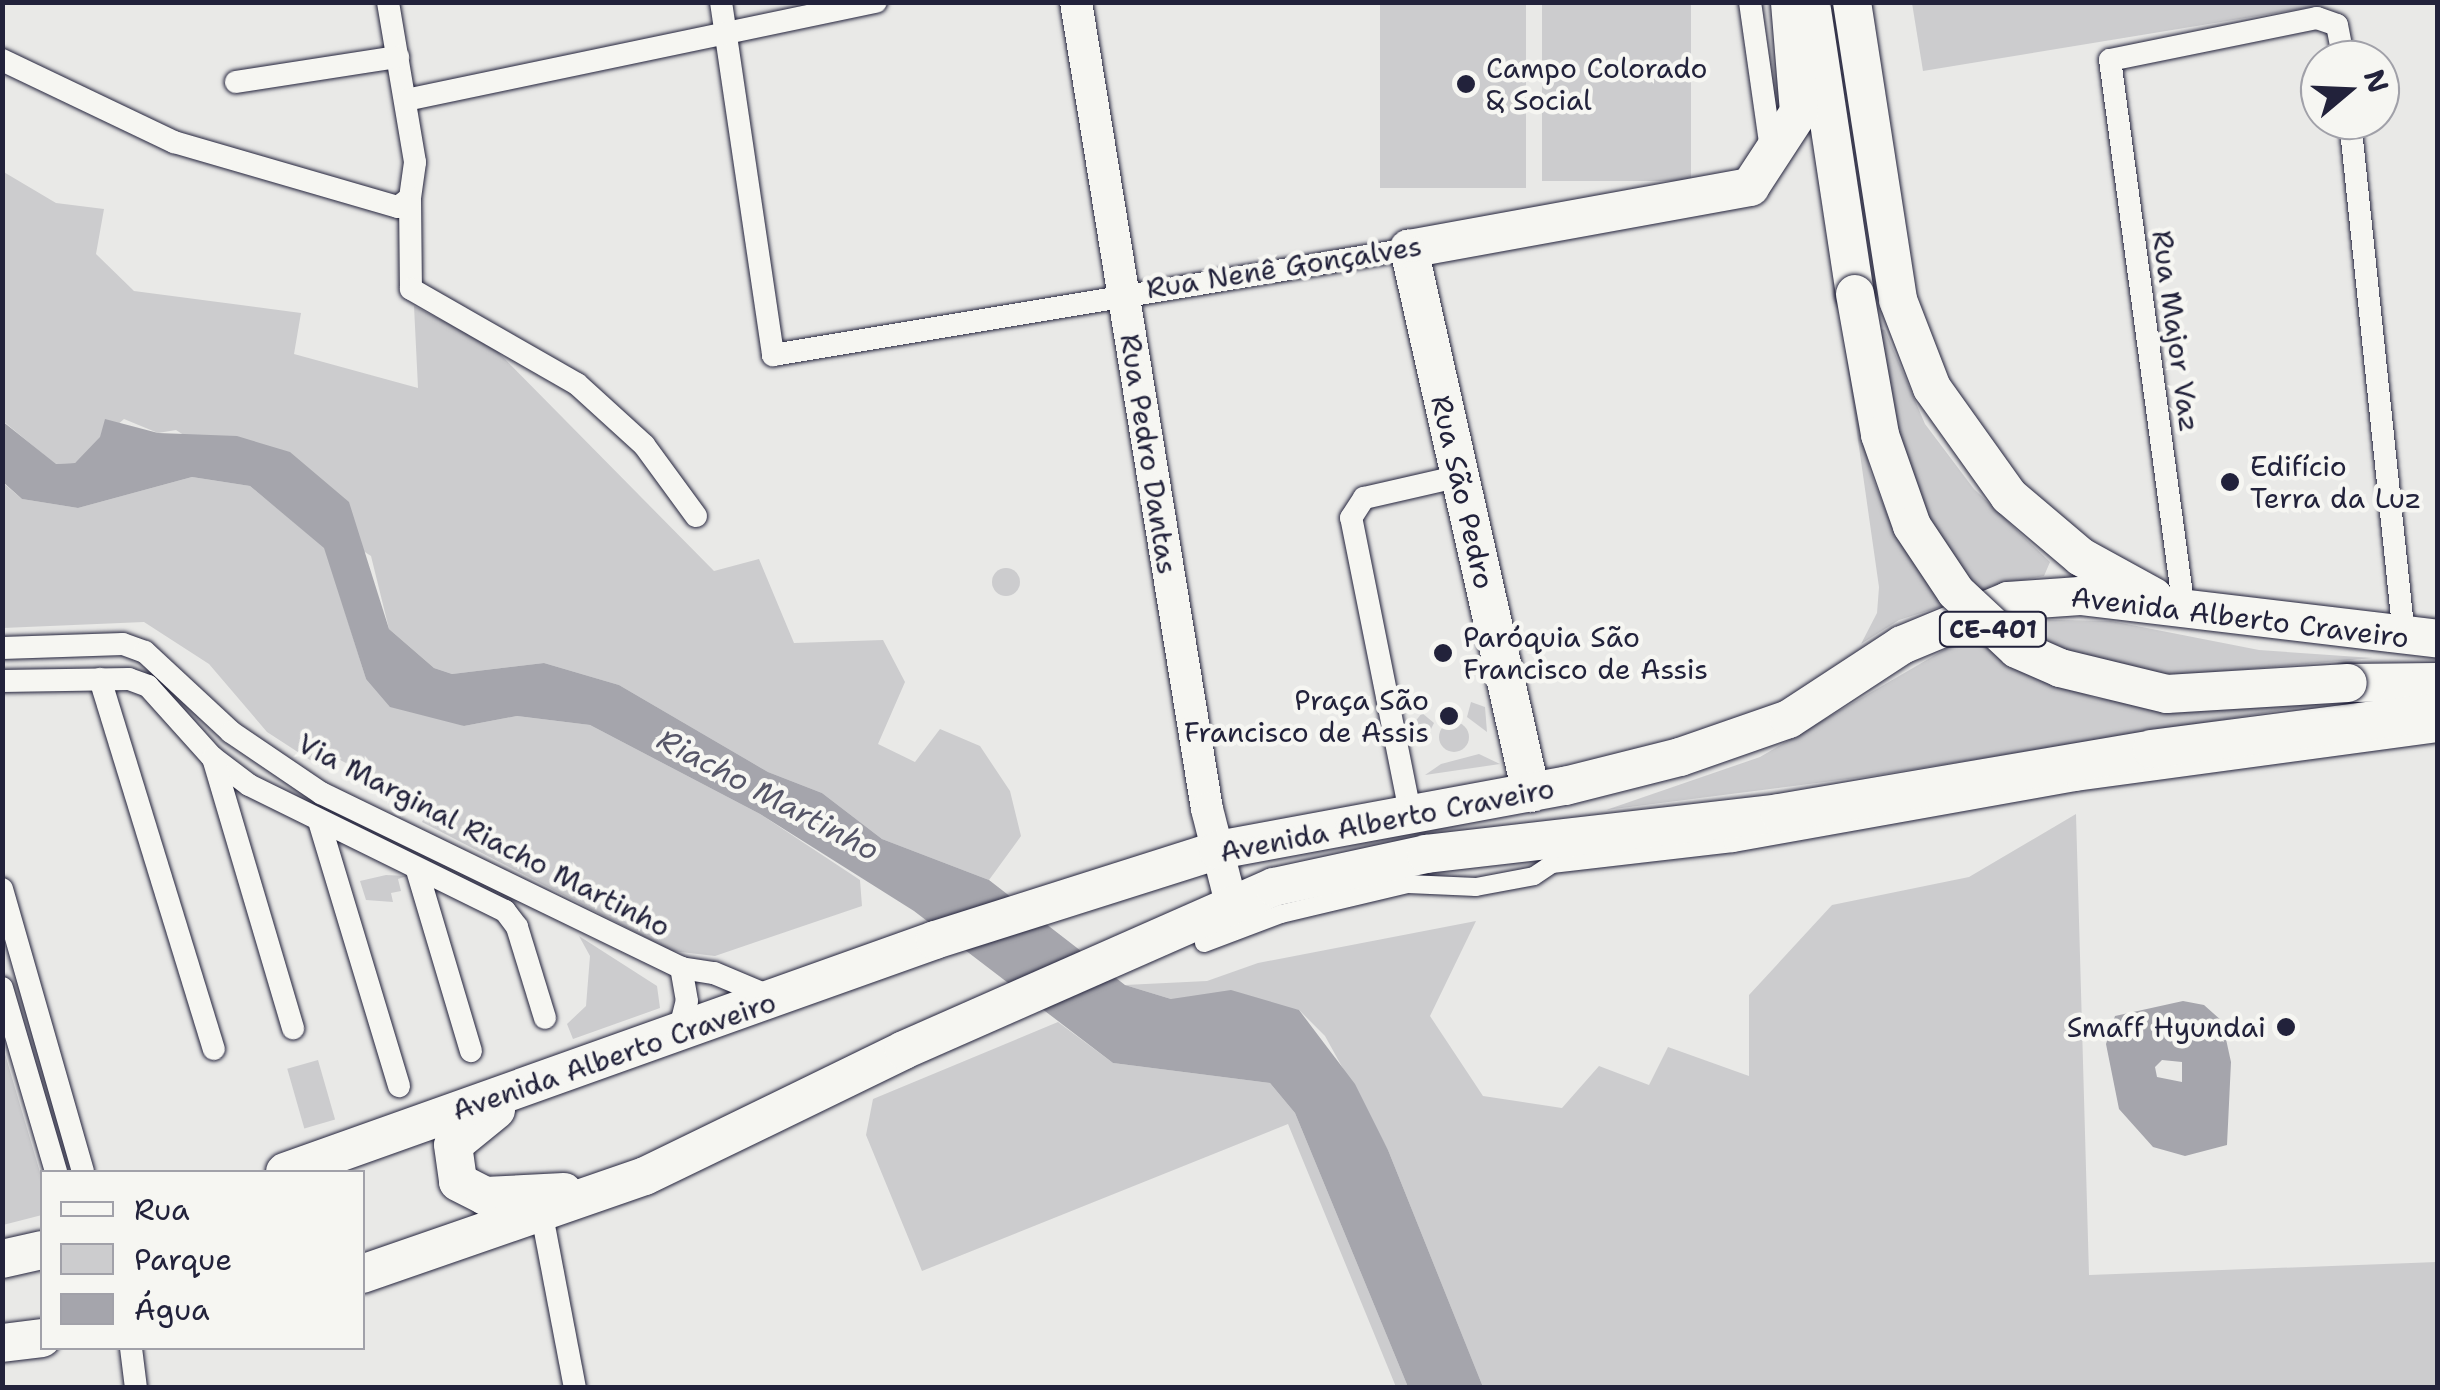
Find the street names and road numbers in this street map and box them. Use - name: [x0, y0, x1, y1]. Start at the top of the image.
- street label: Rua Major Vaz: [2145, 228, 2207, 434]
- street label: Rua Nenê Gonçalves: [1144, 229, 1424, 305]
- street label: Rua Pedro Dantas: [1113, 331, 1185, 577]
- street label: Rua São Pedro: [1424, 392, 1502, 592]
- street label: Avenida Alberto Craveiro: [2069, 580, 2411, 654]
- road number: CE-401: [1938, 609, 2048, 649]
- street label: Via Marginal Riacho Martinho: [292, 726, 676, 944]
- street label: Avenida Alberto Craveiro: [1217, 771, 1557, 869]
- street label: Avenida Alberto Craveiro: [448, 985, 780, 1127]

